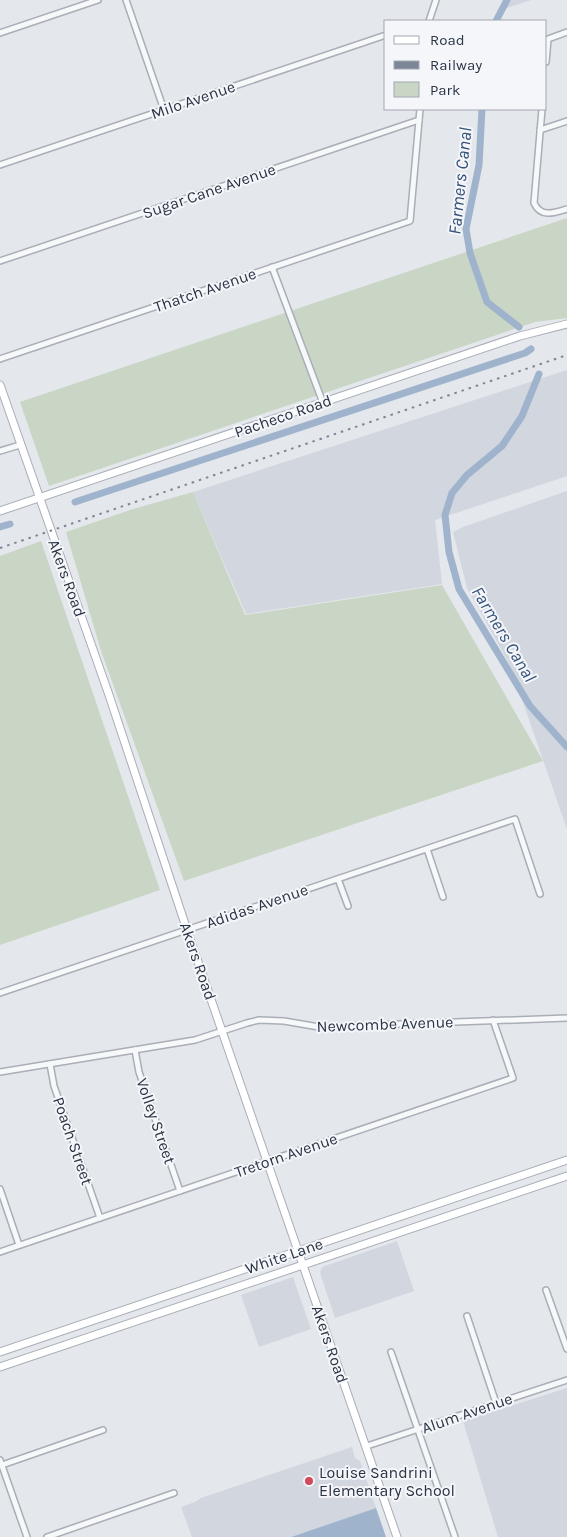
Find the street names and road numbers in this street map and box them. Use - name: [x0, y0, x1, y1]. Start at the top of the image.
- street label: Milo Avenue: [148, 77, 238, 123]
- street label: Sugar Cane Avenue: [140, 159, 278, 223]
- street label: Thatch Avenue: [151, 264, 259, 316]
- street label: Pacheco Road: [232, 391, 334, 441]
- street label: Akers Road: [44, 537, 90, 619]
- street label: Adidas Avenue: [204, 880, 310, 932]
- street label: Akers Road: [176, 919, 220, 1003]
- street label: Newcombe Avenue: [316, 1012, 454, 1036]
- street label: Volley Street: [132, 1076, 180, 1166]
- street label: Poach Street: [49, 1094, 97, 1188]
- street label: Tretorn Avenue: [232, 1129, 340, 1181]
- street label: White Lane: [243, 1234, 325, 1278]
- street label: Akers Road: [308, 1302, 352, 1386]
- street label: Alum Avenue: [419, 1389, 515, 1437]

